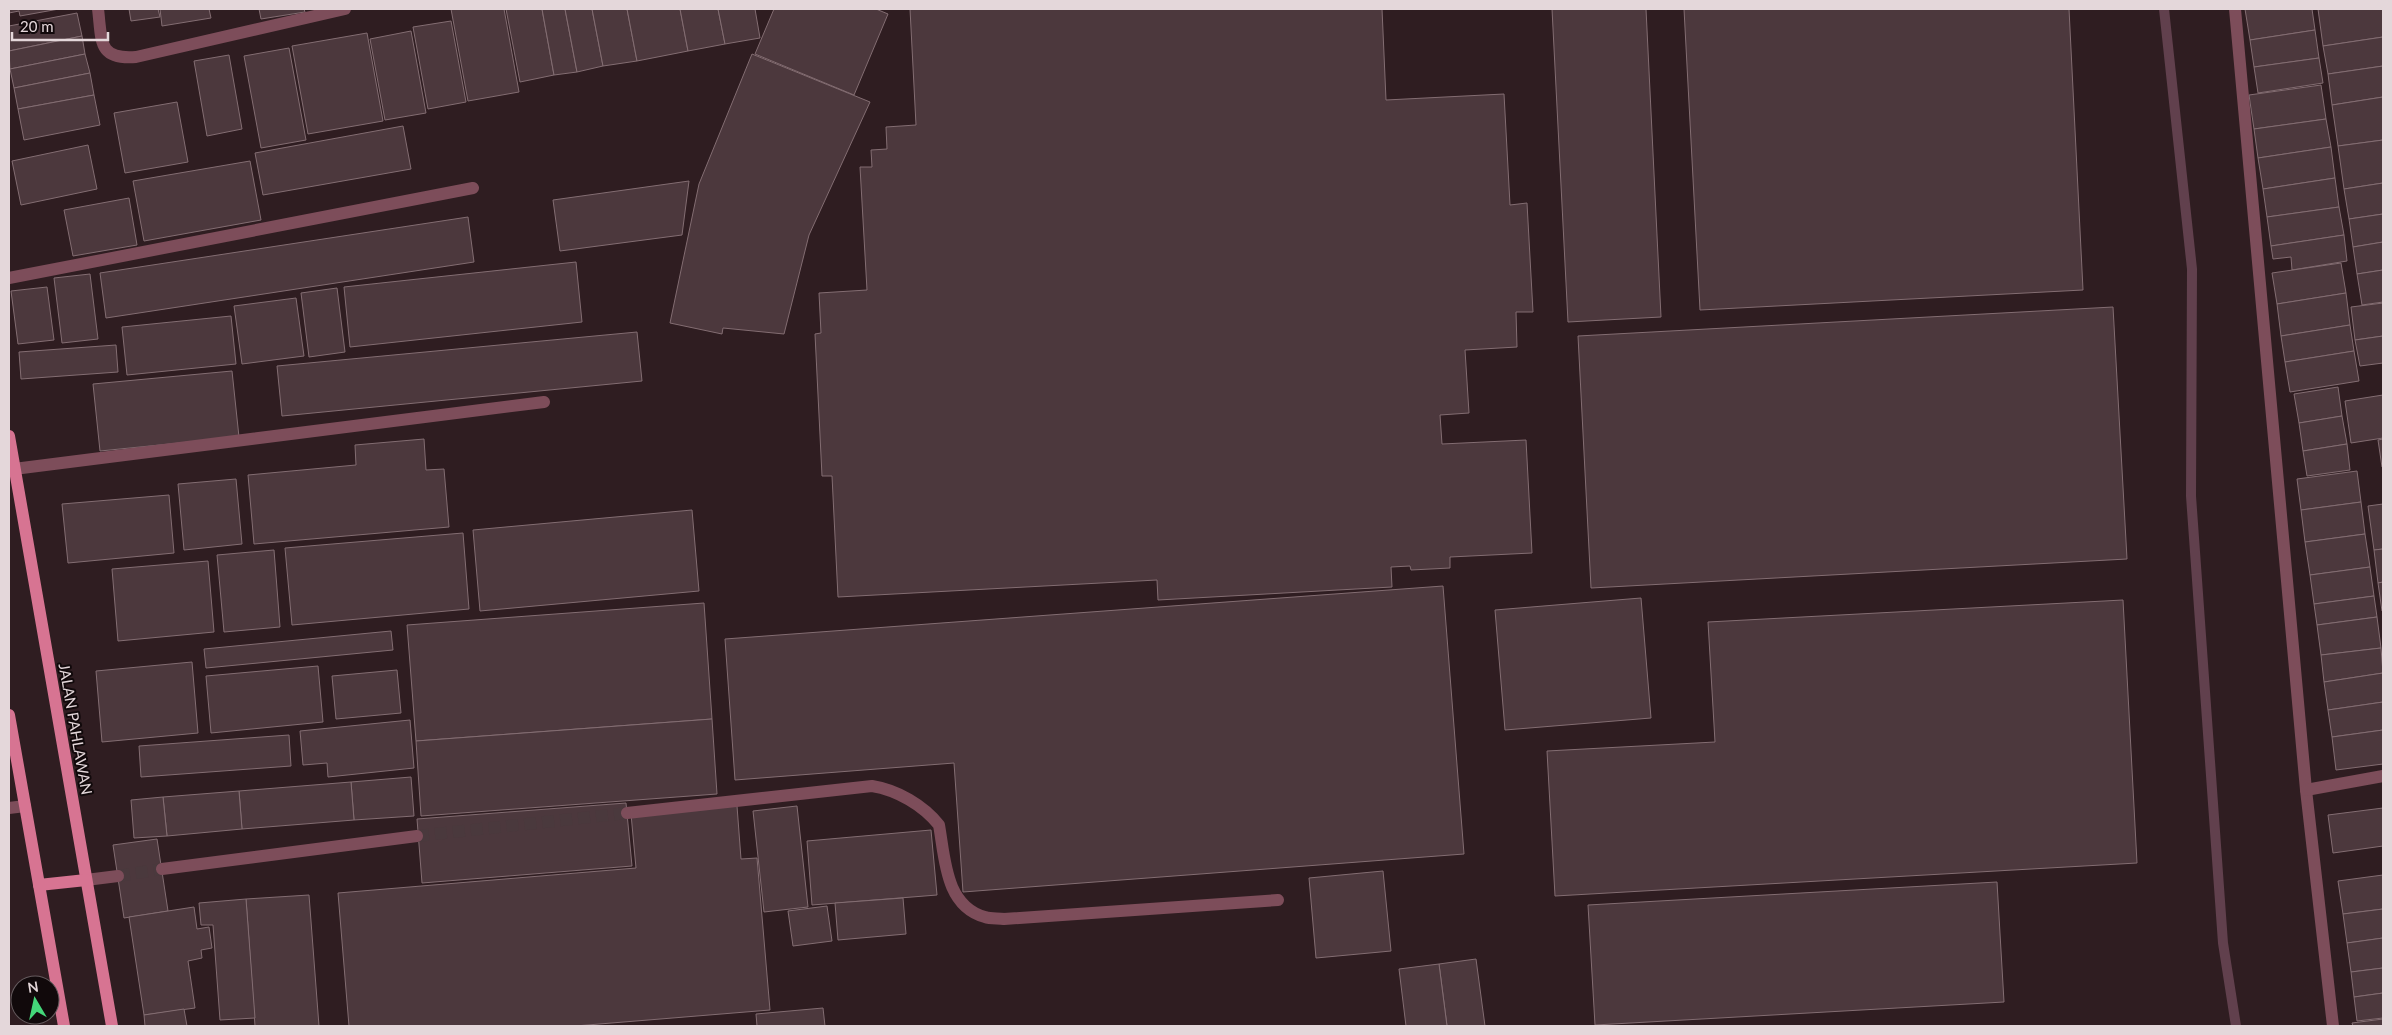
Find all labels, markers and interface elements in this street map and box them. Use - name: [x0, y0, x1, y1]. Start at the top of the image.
- scale bar: [12, 10, 109, 42]
- text: 20 m: [20, 17, 54, 35]
- street label: JALAN PAHLAWAN: [56, 662, 96, 796]
- north arrow: [10, 975, 60, 1025]
- text: N: [26, 977, 40, 996]

